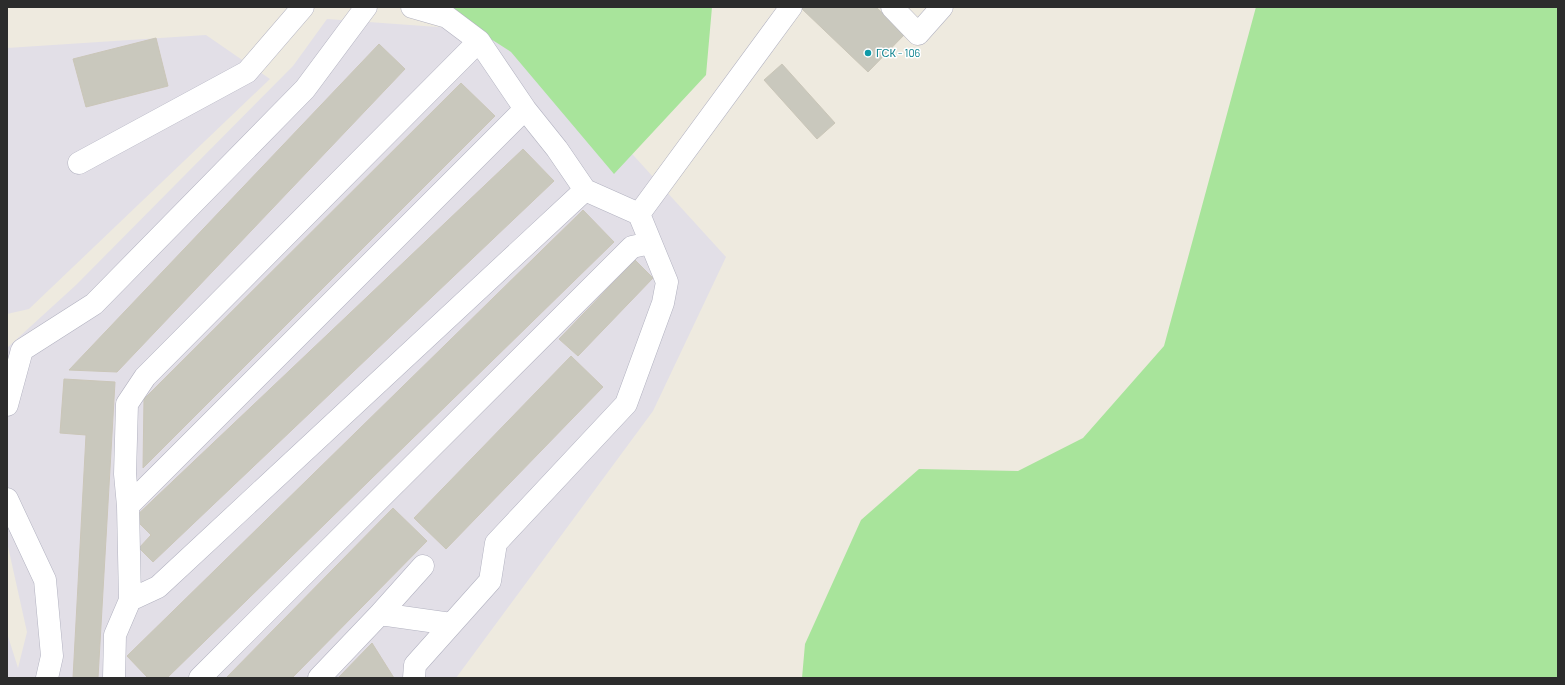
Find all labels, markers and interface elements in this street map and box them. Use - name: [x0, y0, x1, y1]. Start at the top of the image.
- place label: ГСК - 106: [876, 46, 921, 59]
- marker: ГСК - 106: [863, 48, 873, 58]

